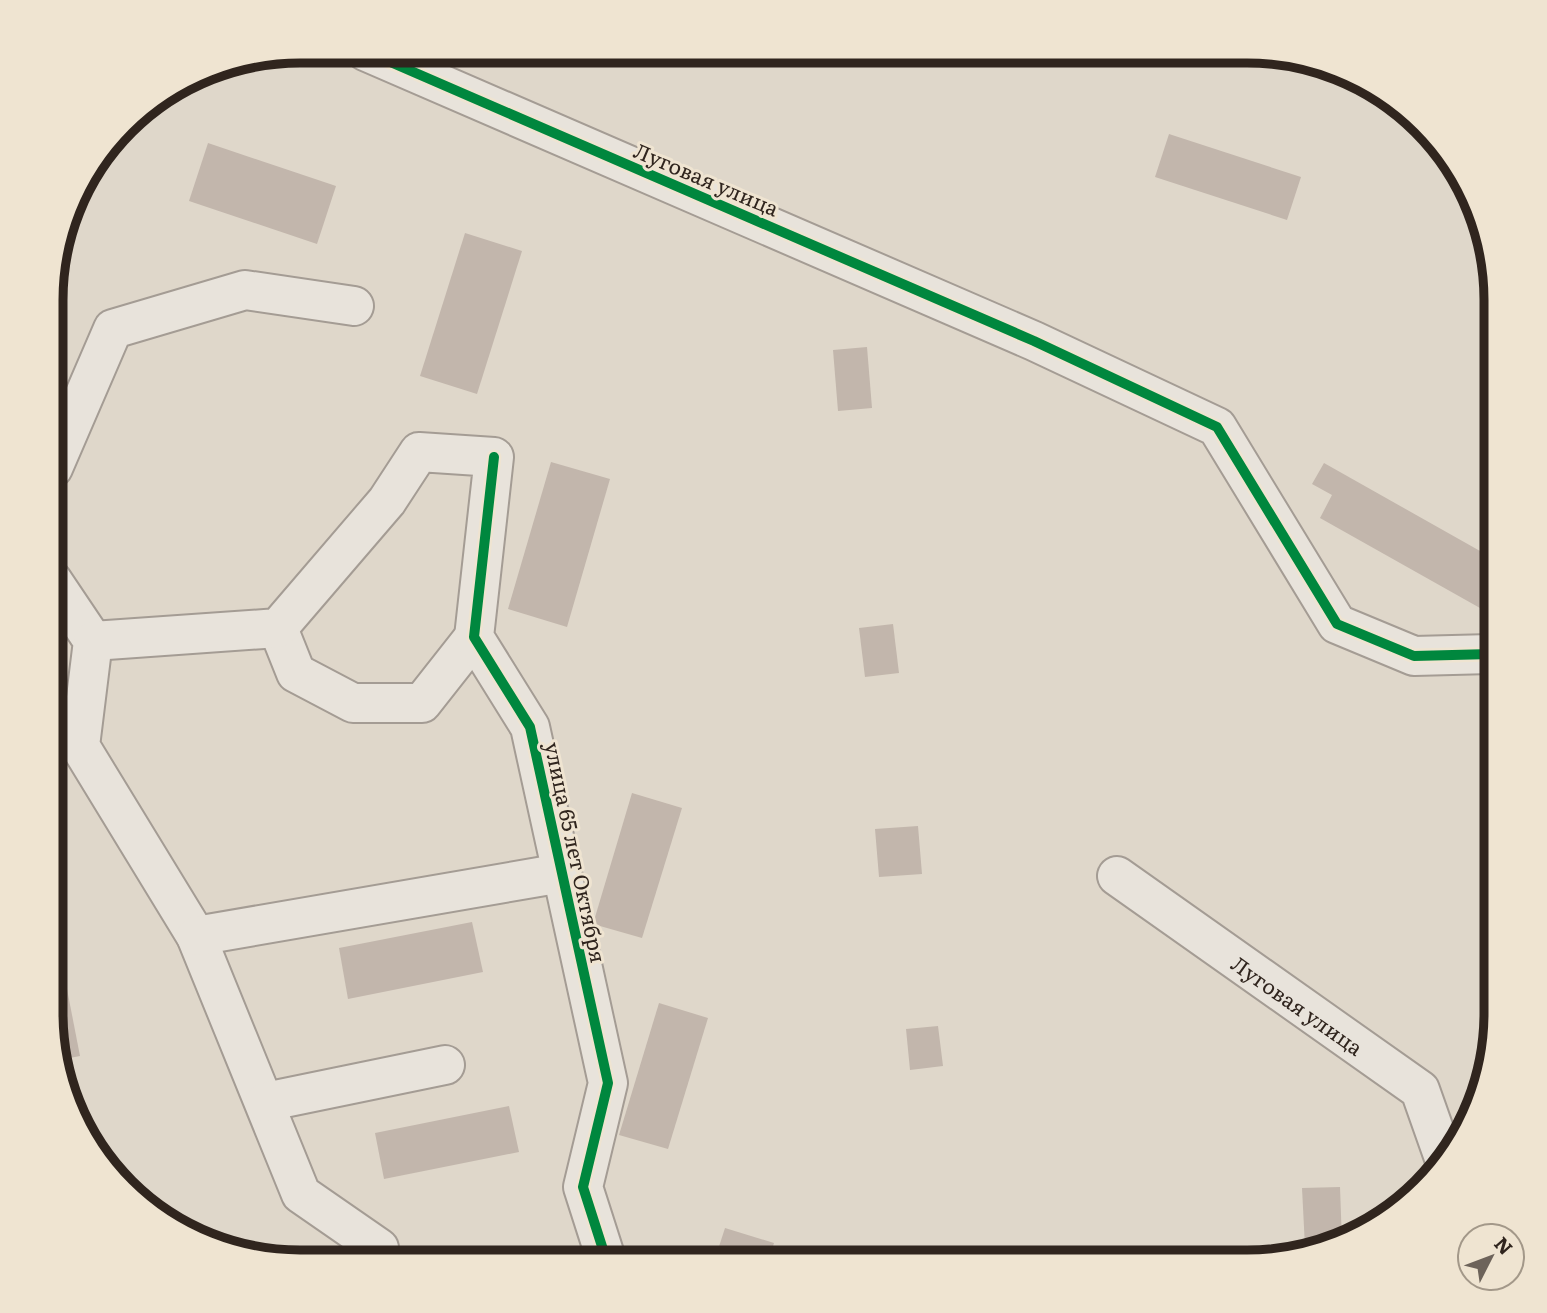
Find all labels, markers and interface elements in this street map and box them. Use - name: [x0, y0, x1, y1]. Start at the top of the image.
- street label: Луговая улица: [630, 133, 785, 223]
- street label: улица 65 лет Октября: [538, 739, 616, 965]
- street label: Луговая улица: [1226, 947, 1371, 1062]
- north arrow: [1456, 1222, 1526, 1292]
- text: N: [1489, 1230, 1520, 1260]

